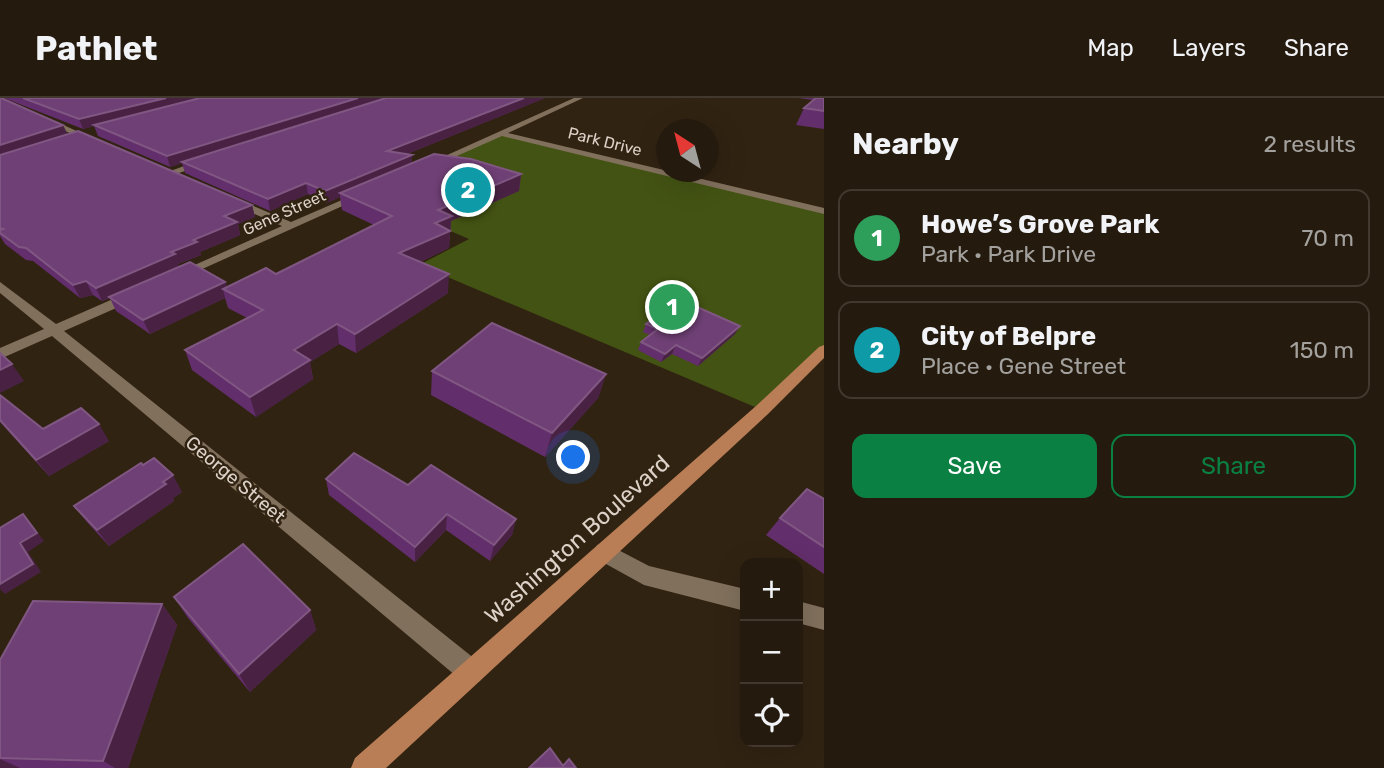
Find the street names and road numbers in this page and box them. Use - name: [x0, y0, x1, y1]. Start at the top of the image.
- street label: Park Drive: [566, 123, 644, 160]
- street label: Gene Street: [240, 186, 329, 239]
- street label: George Street: [181, 431, 291, 528]
- street label: Washington Boulevard: [479, 449, 675, 629]

